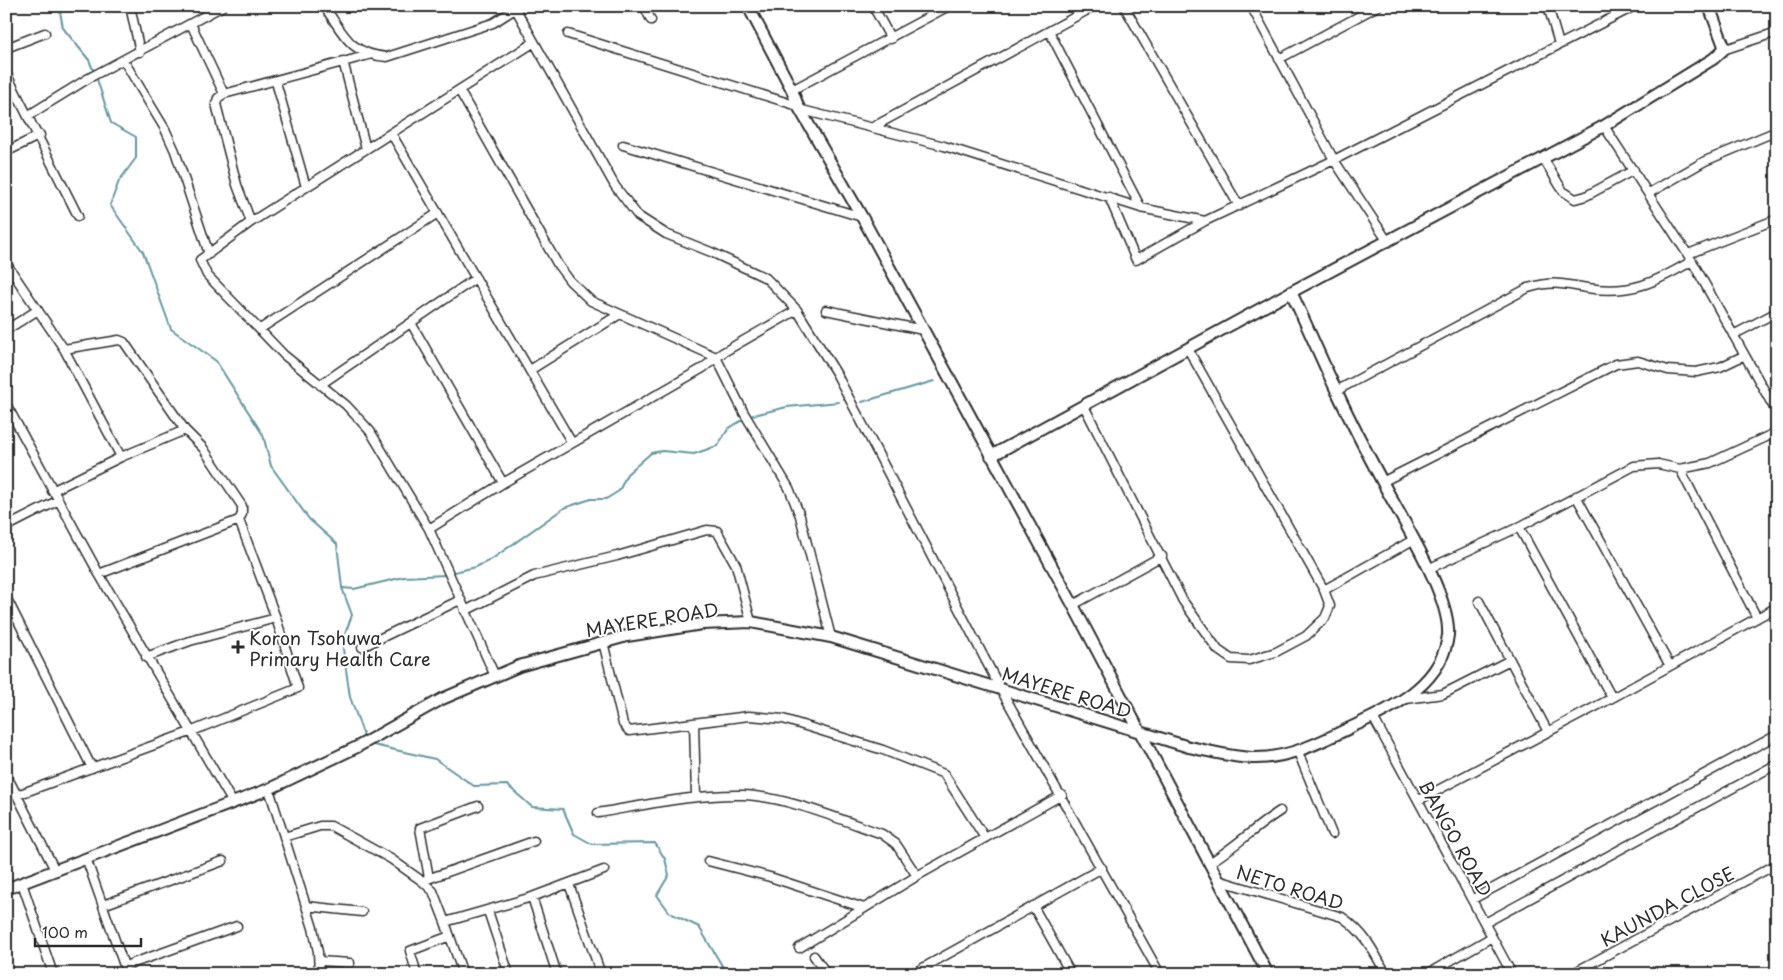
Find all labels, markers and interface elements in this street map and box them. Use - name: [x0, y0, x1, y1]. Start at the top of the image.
- street label: MAYERE ROAD: [584, 595, 720, 643]
- place label: Koron Tsohuwa Primary Health Care: [249, 624, 431, 672]
- marker: Koron Tsohuwa Primary Health Care: [231, 640, 245, 654]
- street label: MAYERE ROAD: [999, 660, 1135, 724]
- street label: BANGO ROAD: [1413, 775, 1499, 901]
- street label: NETO ROAD: [1233, 858, 1347, 916]
- street label: KAUNDA CLOSE: [1595, 859, 1739, 953]
- scale bar: [35, 915, 141, 947]
- text: 100 m: [42, 920, 88, 943]

